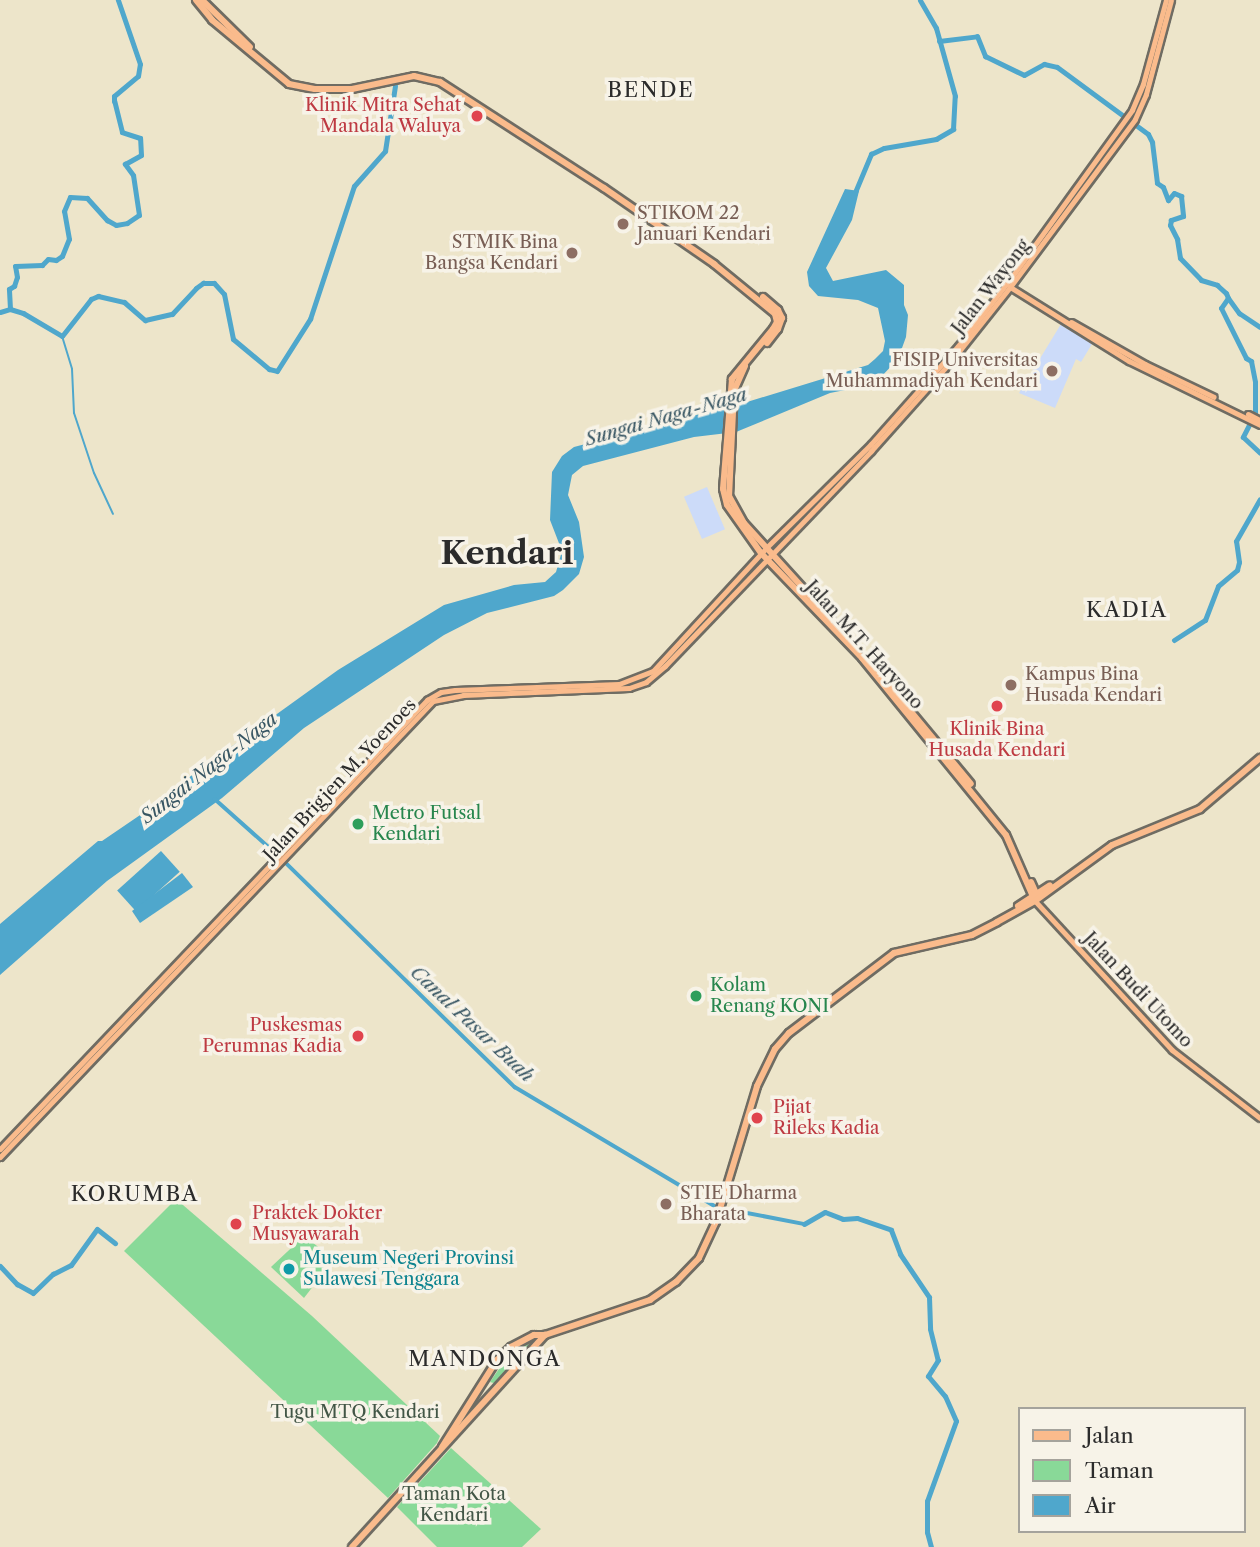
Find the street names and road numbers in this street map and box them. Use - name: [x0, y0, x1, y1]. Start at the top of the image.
- street label: Jalan Wayong: [947, 235, 1035, 339]
- street label: Jalan M.T. Haryono: [801, 576, 927, 714]
- street label: Jalan Brigjen M. Yoenoes: [259, 694, 421, 866]
- street label: Jalan Budi Utomo: [1079, 928, 1197, 1052]

